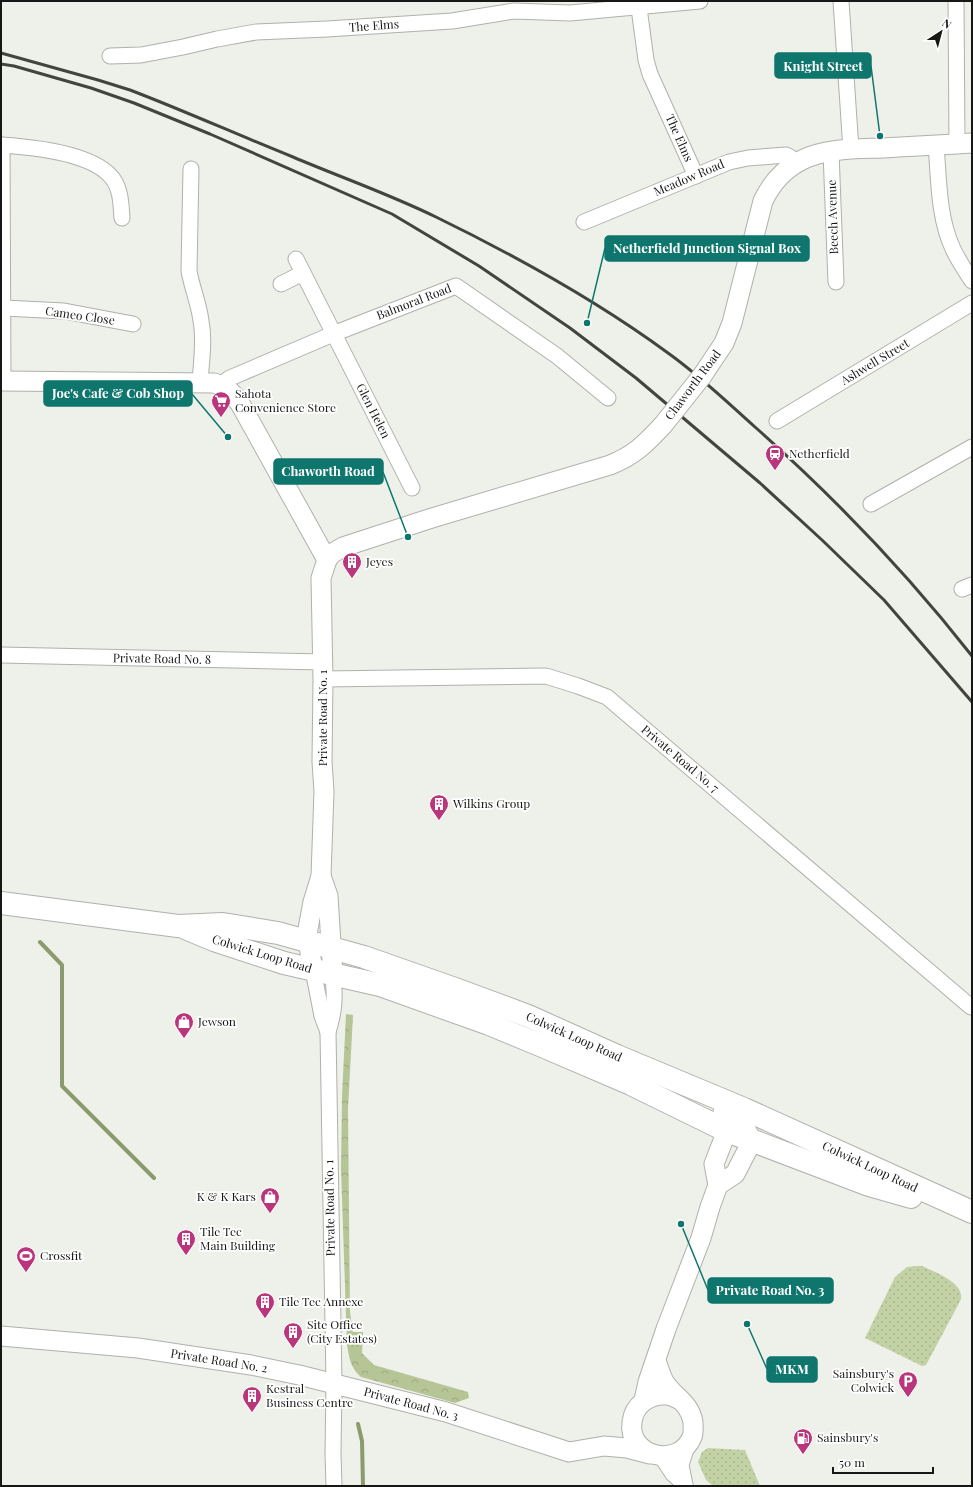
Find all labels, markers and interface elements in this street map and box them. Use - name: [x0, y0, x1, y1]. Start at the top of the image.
- north arrow: [921, 12, 961, 52]
- street label: The Elms: [348, 15, 400, 35]
- text: N: [940, 15, 955, 32]
- callout: Knight Street: [775, 53, 871, 78]
- text: Knight Street: [783, 57, 863, 74]
- street label: The Elms: [662, 111, 697, 164]
- street label: Meadow Road: [651, 155, 726, 199]
- street label: Beech Avenue: [823, 179, 841, 255]
- callout: Netherfield Junction Signal Box: [605, 236, 809, 261]
- text: Netherfield Junction Signal Box: [613, 239, 801, 256]
- street label: Balmoral Road: [374, 279, 453, 323]
- street label: Cameo Close: [44, 302, 116, 328]
- street label: Ashwell Street: [836, 334, 912, 388]
- street label: Chaworth Road: [661, 346, 724, 423]
- street label: Glen Helen: [353, 380, 395, 441]
- callout: Joe's Cafe & Cob Shop: [44, 381, 192, 406]
- text: Joe's Cafe & Cob Shop: [51, 384, 184, 401]
- place label: Sahota Convenience Store: [235, 385, 336, 415]
- supermarket icon: Sahota Convenience Store: [210, 390, 232, 418]
- station icon: Netherfield: [764, 443, 786, 471]
- place label: Netherfield: [789, 445, 850, 461]
- callout: Chaworth Road: [274, 459, 383, 484]
- text: Chaworth Road: [281, 462, 375, 479]
- building icon: Jeyes: [341, 551, 363, 579]
- place label: Jeyes: [365, 553, 393, 569]
- street label: Private Road No. 8: [113, 649, 211, 667]
- street label: Private Road No. 1: [314, 669, 330, 766]
- street label: Private Road No. 7: [638, 721, 723, 796]
- building icon: Wilkins Group: [428, 793, 450, 821]
- place label: Wilkins Group: [452, 795, 530, 811]
- street label: Colwick Loop Road: [210, 930, 314, 976]
- street label: Colwick Loop Road: [524, 1008, 625, 1064]
- shop icon: Jewson: [173, 1011, 195, 1039]
- place label: Jewson: [197, 1013, 236, 1029]
- street label: Colwick Loop Road: [820, 1137, 921, 1195]
- street label: Private Road No. 1: [320, 1159, 338, 1256]
- shop icon: K & K Kars: [259, 1186, 281, 1214]
- place label: K & K Kars: [197, 1188, 256, 1204]
- place label: Tile Tec Main Building: [200, 1223, 276, 1253]
- building icon: Tile Tec Main Building: [175, 1228, 197, 1256]
- sports icon: Crossfit: [15, 1245, 37, 1273]
- place label: Crossfit: [40, 1247, 83, 1263]
- callout: Private Road No. 3: [708, 1278, 833, 1303]
- text: Private Road No. 3: [716, 1281, 824, 1298]
- building icon: Tile Tec Annexe: [254, 1291, 276, 1319]
- place label: Tile Tec Annexe: [279, 1293, 363, 1309]
- place label: Site Office (City Estates): [307, 1316, 377, 1346]
- building icon: Site Office (City Estates): [282, 1321, 304, 1349]
- street label: Private Road No. 2: [170, 1344, 269, 1376]
- callout: MKM: [767, 1357, 817, 1382]
- text: MKM: [775, 1360, 809, 1377]
- place label: Sainsbury's Colwick: [833, 1365, 894, 1395]
- parking icon: Sainsbury's Colwick: [897, 1370, 919, 1398]
- place label: Kestral Business Centre: [266, 1380, 353, 1410]
- street label: Private Road No. 3: [362, 1383, 460, 1423]
- building icon: Kestral Business Centre: [241, 1385, 263, 1413]
- fuel station icon: Sainsbury's: [792, 1427, 814, 1455]
- place label: Sainsbury's: [817, 1429, 878, 1445]
- scale bar: [833, 1449, 933, 1475]
- text: 50 m: [839, 1454, 865, 1470]

